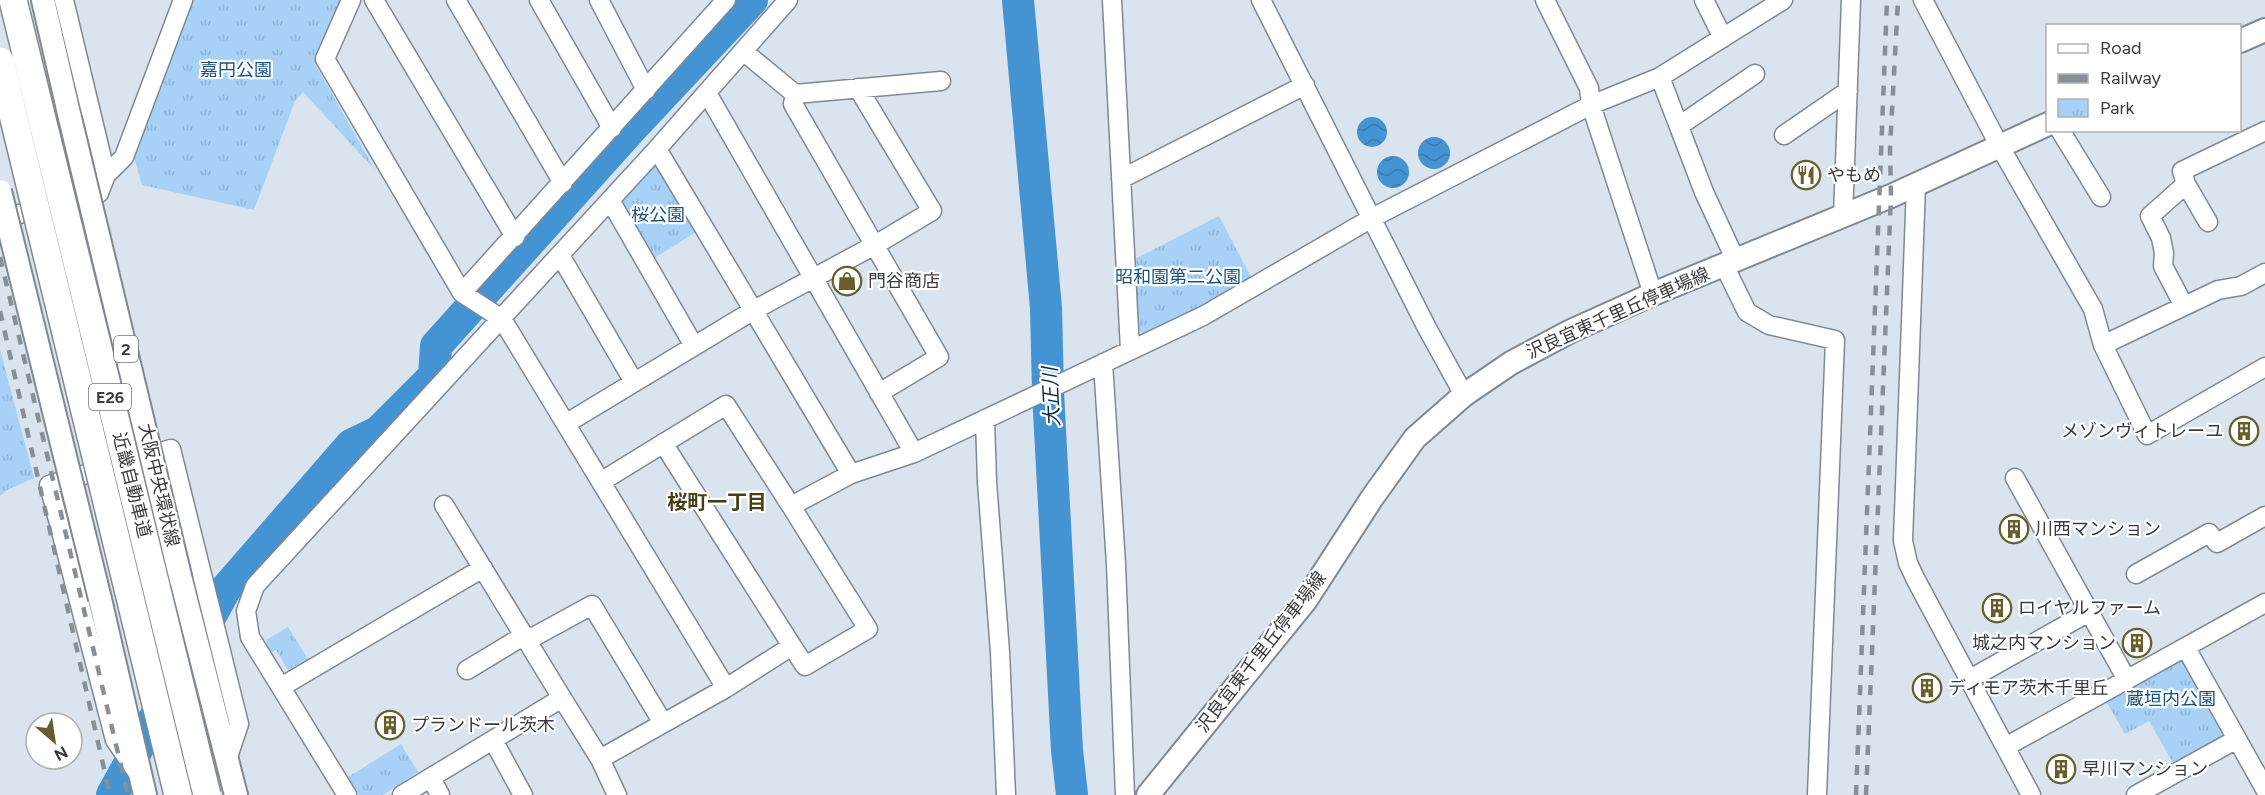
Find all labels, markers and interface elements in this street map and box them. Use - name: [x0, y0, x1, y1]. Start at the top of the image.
- legend: [2046, 24, 2241, 132]
- text: Road: [2100, 37, 2141, 59]
- park label: 嘉円公園: [200, 59, 272, 81]
- text: Railway: [2100, 67, 2162, 89]
- text: Park: [2100, 97, 2135, 119]
- restaurant icon: やもめ: [1790, 159, 1822, 191]
- place label: やもめ: [1827, 164, 1881, 186]
- park label: 桜公園: [631, 204, 685, 226]
- street label: 沢良宜東千里丘停車場線: [1523, 263, 1713, 363]
- shop icon: 門谷商店: [831, 265, 863, 297]
- park label: 昭和園第二公園: [1115, 266, 1241, 288]
- place label: 門谷商店: [868, 270, 940, 292]
- road number: 2: [114, 336, 138, 362]
- water label: 大正川: [1037, 364, 1065, 428]
- road number: E26: [89, 384, 131, 410]
- building icon: メゾンヴィトレーユ: [2228, 415, 2260, 447]
- place label: メゾンヴィトレーユ: [2061, 420, 2223, 442]
- street label: 大阪中央環状線: [134, 421, 184, 549]
- street label: 近畿自動車道: [108, 430, 156, 540]
- district label: 桜町一丁目: [667, 490, 767, 514]
- building icon: 川西マンション: [1998, 513, 2030, 545]
- place label: 川西マンション: [2035, 518, 2161, 540]
- street label: 沢良宜東千里丘停車場線: [1191, 567, 1331, 737]
- building icon: ロイヤルファーム: [1981, 592, 2013, 624]
- place label: ロイヤルファーム: [2018, 597, 2161, 619]
- building icon: 城之内マンション: [2121, 627, 2153, 659]
- place label: 城之内マンション: [1972, 632, 2116, 654]
- building icon: ディモア茨木千里丘: [1911, 672, 1943, 704]
- place label: ディモア茨木千里丘: [1948, 677, 2109, 699]
- park label: 蔵垣内公園: [2126, 688, 2216, 710]
- building icon: プランドール茨木: [374, 709, 406, 741]
- north arrow: [24, 711, 84, 771]
- place label: プランドール茨木: [411, 714, 555, 736]
- text: N: [51, 742, 71, 765]
- building icon: 早川マンション: [2045, 753, 2077, 785]
- place label: 早川マンション: [2082, 758, 2208, 780]

